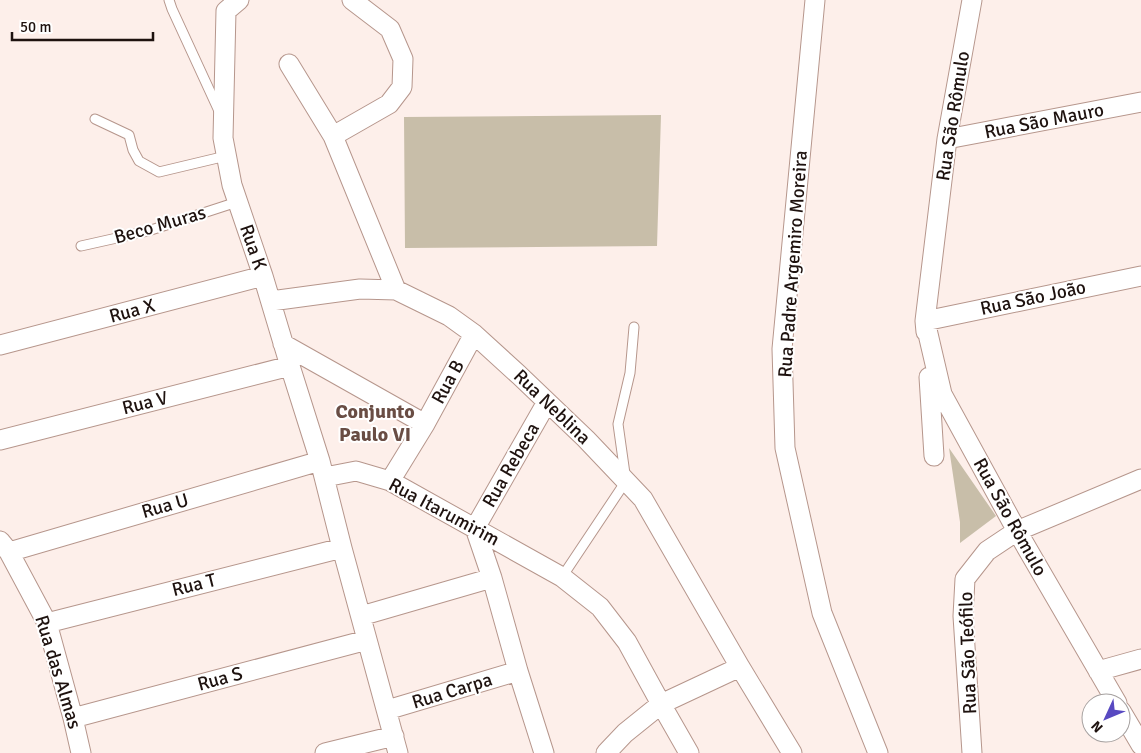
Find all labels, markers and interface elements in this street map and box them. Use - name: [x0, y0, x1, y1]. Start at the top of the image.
- scale bar: [12, 10, 154, 42]
- text: 50 m: [20, 18, 51, 36]
- street label: Rua São Rômulo: [931, 49, 975, 183]
- street label: Rua São Mauro: [982, 98, 1106, 144]
- street label: Rua Padre Argemiro Moreira: [773, 150, 813, 378]
- street label: Beco Muras: [111, 200, 209, 250]
- street label: Rua K: [234, 221, 272, 274]
- street label: Rua São João: [978, 275, 1088, 321]
- street label: Rua X: [107, 293, 157, 329]
- street label: Rua B: [426, 356, 470, 408]
- street label: Rua Neblina: [508, 364, 596, 450]
- street label: Rua V: [120, 386, 170, 420]
- district label: Conjunto Paulo VI: [335, 399, 415, 447]
- street label: Rua Rebeca: [477, 418, 545, 512]
- street label: Rua São Rômulo: [968, 454, 1052, 580]
- street label: Rua Itarumirim: [384, 473, 504, 551]
- street label: Rua U: [139, 488, 191, 524]
- street label: Rua T: [169, 568, 219, 602]
- street label: Rua São Teófilo: [954, 591, 982, 715]
- street label: Rua das Almas: [29, 612, 87, 732]
- street label: Rua S: [195, 661, 245, 697]
- street label: Rua Carpa: [409, 667, 495, 715]
- north arrow: [1081, 693, 1131, 743]
- text: N: [1088, 717, 1107, 736]

